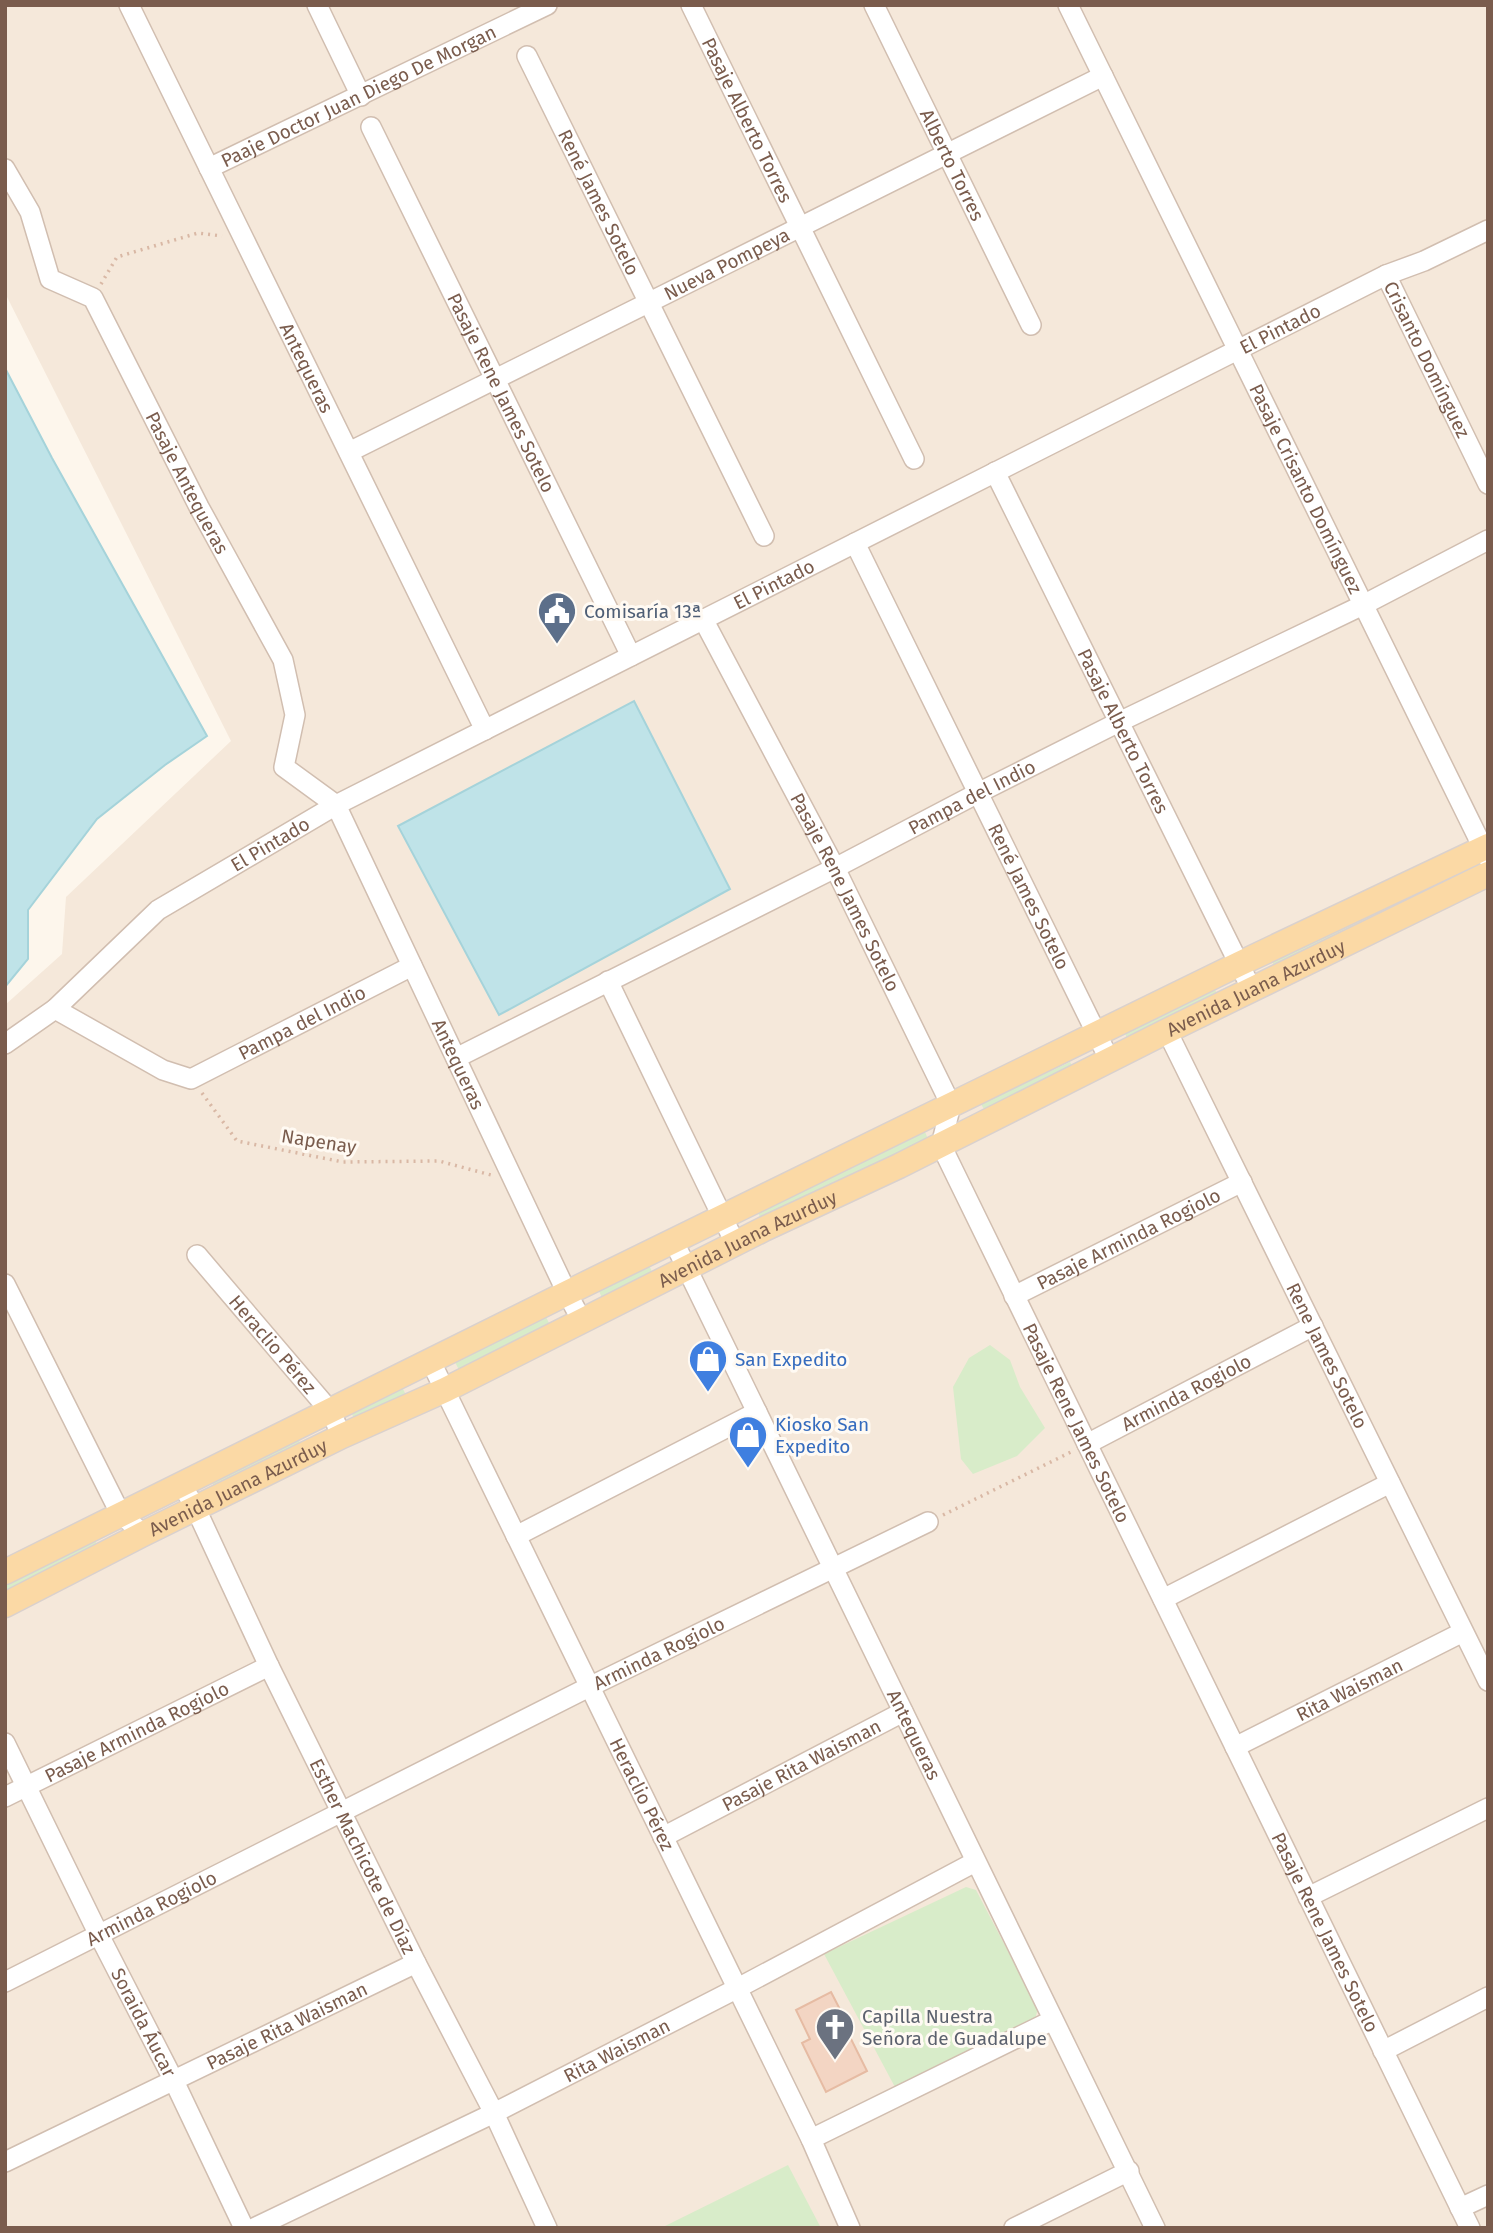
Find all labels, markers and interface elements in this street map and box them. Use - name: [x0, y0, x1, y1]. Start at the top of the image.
- street label: Paaje Doctor Juan Diego De Morgan: [218, 20, 500, 172]
- street label: Pasaje Alberto Torres: [697, 34, 797, 207]
- street label: Alberto Torres: [915, 105, 989, 225]
- street label: René James Sotelo: [553, 126, 644, 279]
- street label: Nueva Pompeya: [660, 223, 794, 305]
- street label: Crisanto Domínguez: [1379, 278, 1475, 442]
- street label: Pasaje Rene James Sotelo: [442, 289, 560, 496]
- street label: El Pintado: [1236, 299, 1325, 359]
- street label: Antequeras: [275, 319, 338, 417]
- street label: Pasaje Crisanto Domínguez: [1244, 380, 1367, 598]
- street label: Pasaje Antequeras: [141, 408, 234, 558]
- street label: El Pintado: [730, 554, 818, 614]
- public building icon: Comisaría 13ª: [536, 590, 578, 645]
- place label: Comisaría 13ª: [584, 600, 701, 623]
- street label: Pasaje Alberto Torres: [1072, 645, 1174, 817]
- street label: Pampa del Indio: [904, 755, 1039, 840]
- street label: Pasaje Rene James Sotelo: [785, 789, 905, 995]
- street label: El Pintado: [227, 812, 314, 877]
- street label: René James Sotelo: [983, 820, 1074, 973]
- street label: Avenida Juana Azurduy: [1163, 934, 1350, 1041]
- street label: Pampa del Indio: [235, 981, 370, 1065]
- street label: Antequeras: [427, 1015, 489, 1113]
- street label: Napenay: [280, 1124, 359, 1159]
- street label: Pasaje Arminda Rogiolo: [1033, 1184, 1225, 1295]
- street label: Avenida Juana Azurduy: [654, 1185, 841, 1293]
- street label: Rene James Sotelo: [1281, 1279, 1373, 1433]
- street label: Heraclio Pérez: [224, 1290, 321, 1398]
- street label: Pasaje Rene James Sotelo: [1018, 1319, 1135, 1527]
- shop icon: San Expedito: [687, 1338, 729, 1393]
- place label: San Expedito: [735, 1348, 847, 1371]
- street label: Arminda Rogiolo: [1118, 1349, 1255, 1436]
- place label: Kiosko San Expedito: [775, 1413, 869, 1458]
- shop icon: Kiosko San Expedito: [727, 1414, 769, 1469]
- street label: Avenida Juana Azurduy: [145, 1434, 332, 1541]
- street label: Arminda Rogiolo: [590, 1612, 728, 1695]
- street label: Rita Waisman: [1292, 1653, 1407, 1726]
- street label: Pasaje Arminda Rogiolo: [41, 1677, 233, 1787]
- street label: Antequeras: [882, 1686, 946, 1784]
- street label: Pasaje Rita Waisman: [718, 1714, 885, 1816]
- street label: Heraclio Pérez: [605, 1734, 679, 1854]
- street label: Esther Machicote de Díaz: [305, 1755, 421, 1958]
- street label: Pasaje Rene James Sotelo: [1267, 1829, 1384, 2036]
- street label: Arminda Rogiolo: [83, 1866, 221, 1951]
- street label: Soraida Áucar: [106, 1964, 181, 2081]
- street label: Pasaje Rita Waisman: [203, 1977, 371, 2075]
- place label: Capilla Nuestra Señora de Guadalupe: [862, 2005, 1047, 2050]
- church icon: Capilla Nuestra Señora de Guadalupe: [814, 2006, 856, 2061]
- street label: Rita Waisman: [560, 2014, 674, 2087]

